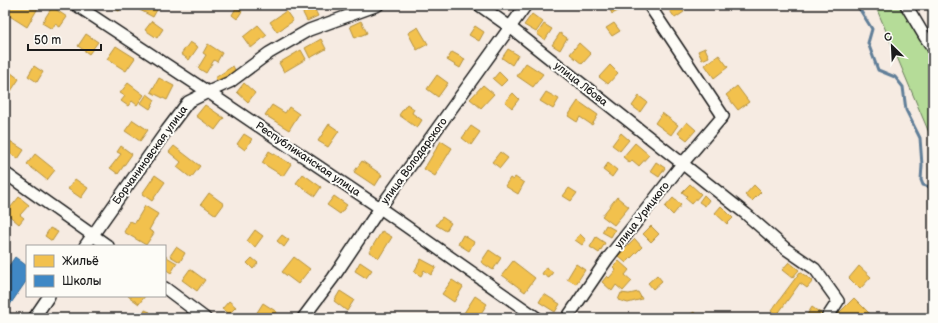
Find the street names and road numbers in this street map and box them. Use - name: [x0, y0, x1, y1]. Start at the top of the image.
- street label: улица Лбова: [552, 59, 611, 109]
- street label: Борчаниновская улица: [110, 103, 191, 207]
- street label: улица Володарского: [378, 115, 450, 207]
- street label: Республиканская улица: [253, 119, 363, 199]
- street label: улица Урицкого: [612, 179, 672, 251]

